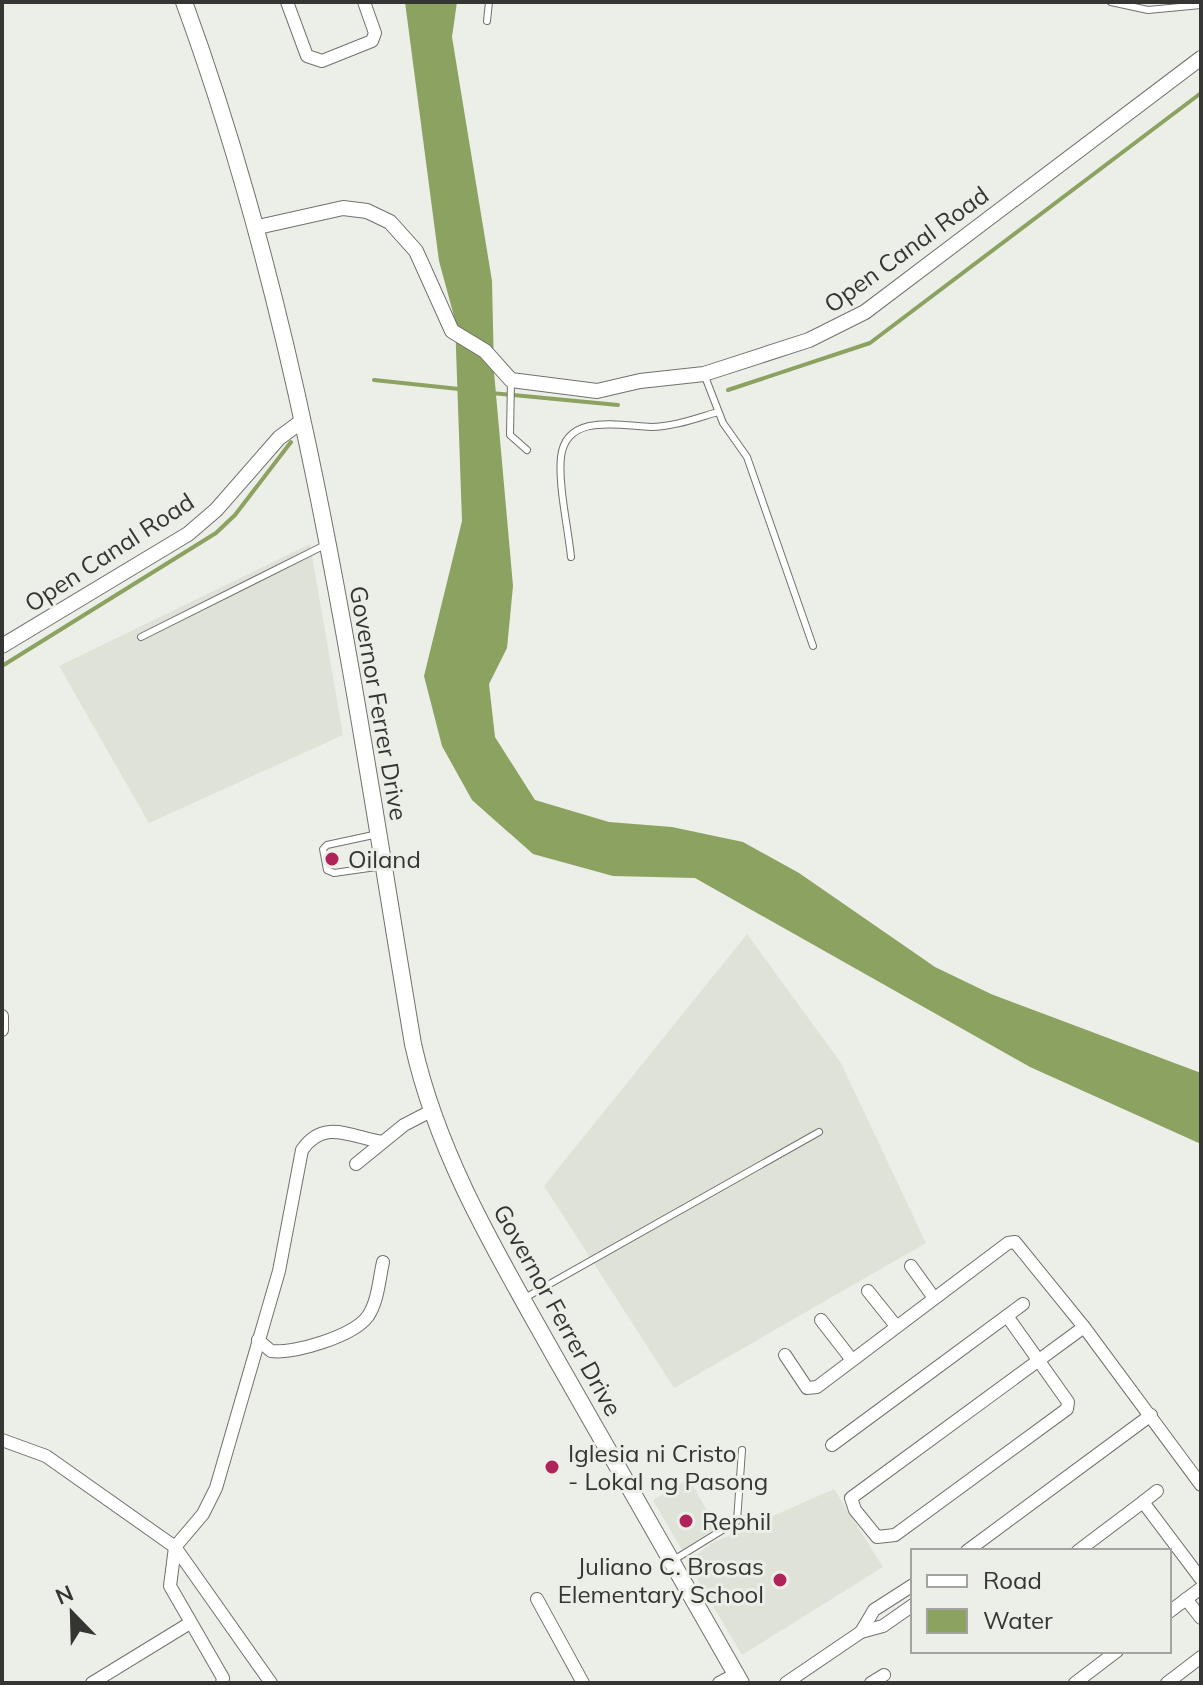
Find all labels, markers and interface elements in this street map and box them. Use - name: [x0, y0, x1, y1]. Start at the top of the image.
- street label: Open Canal Road: [818, 179, 994, 319]
- street label: Open Canal Road: [19, 486, 199, 618]
- street label: Governor Ferrer Drive: [344, 583, 414, 823]
- place label: Oiland: [348, 844, 421, 874]
- marker: Oiland: [323, 850, 341, 868]
- street label: Governor Ferrer Drive: [487, 1199, 629, 1421]
- place label: Iglesia ni Cristo - Lokal ng Pasong: [568, 1438, 768, 1496]
- marker: Iglesia ni Cristo - Lokal ng Pasong: [543, 1458, 561, 1476]
- place label: Rephil: [702, 1506, 771, 1536]
- marker: Rephil: [677, 1512, 695, 1530]
- legend: [911, 1549, 1171, 1653]
- place label: Juliano C. Brosas Elementary School: [558, 1551, 764, 1609]
- text: Road: [983, 1565, 1042, 1595]
- marker: Juliano C. Brosas Elementary School: [771, 1571, 789, 1589]
- north arrow: [32, 1573, 112, 1653]
- text: N: [51, 1578, 77, 1611]
- text: Water: [983, 1605, 1053, 1635]

